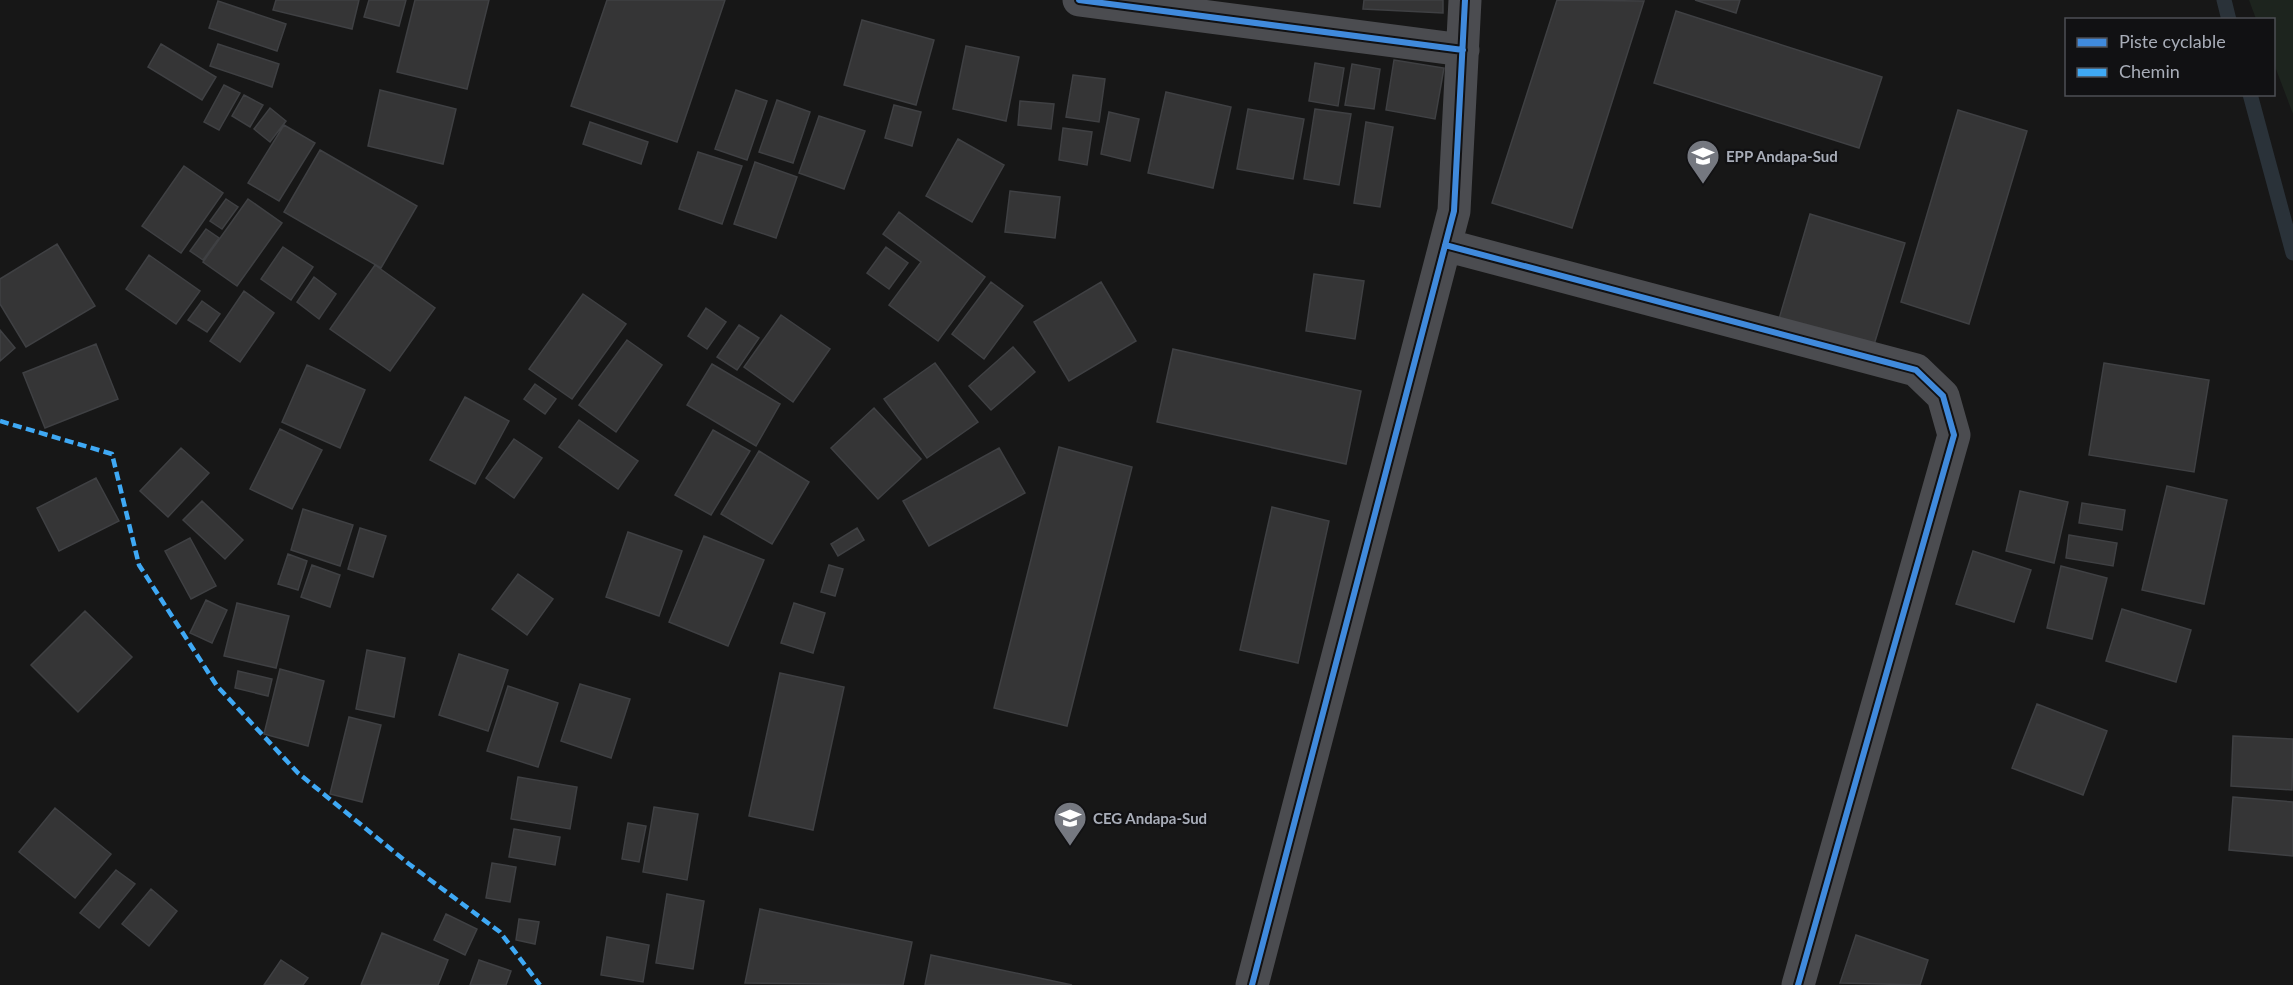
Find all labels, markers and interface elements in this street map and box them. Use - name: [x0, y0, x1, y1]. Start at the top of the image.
- legend: [2065, 18, 2275, 96]
- text: Piste cyclable: [2119, 30, 2226, 52]
- text: Chemin: [2119, 60, 2180, 82]
- school or university icon: EPP Andapa-Sud: [1685, 138, 1721, 185]
- place label: EPP Andapa-Sud: [1726, 147, 1838, 165]
- school or university icon: CEG Andapa-Sud: [1052, 800, 1088, 847]
- place label: CEG Andapa-Sud: [1093, 809, 1207, 827]

